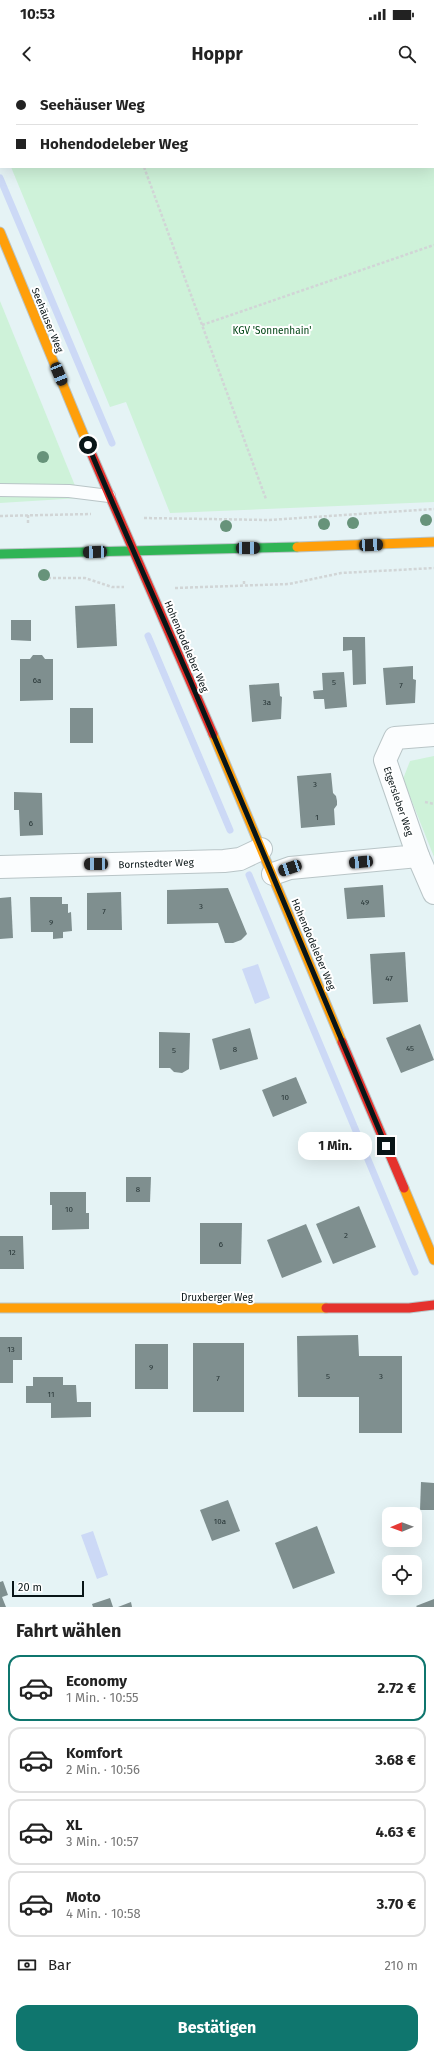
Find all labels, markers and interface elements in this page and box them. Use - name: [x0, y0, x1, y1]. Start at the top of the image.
- text: 10:53: [20, 5, 55, 23]
- icon: back: [16, 43, 38, 65]
- text: Hoppr: [191, 43, 243, 65]
- icon: search: [396, 43, 418, 65]
- text: Seehäuser Weg: [40, 96, 145, 114]
- text: Hohendodeleber Weg: [40, 135, 188, 153]
- street label: Seehäuser Weg: [29, 286, 66, 355]
- park label: KGV 'Sonnenhain': [233, 325, 311, 337]
- car: [49, 361, 69, 387]
- route start: [79, 436, 97, 454]
- car: [359, 538, 383, 552]
- car: [236, 542, 260, 554]
- car: [83, 546, 107, 558]
- street label: Hohendodeleber Weg: [161, 599, 211, 695]
- house number: 6a: [33, 676, 41, 685]
- house number: 5: [332, 678, 336, 687]
- house number: 7: [399, 681, 403, 690]
- house number: 3a: [263, 698, 271, 707]
- street label: Etgersleber Weg: [381, 765, 416, 838]
- house number: 3: [313, 780, 317, 789]
- house number: 1: [315, 813, 319, 822]
- house number: 6: [29, 819, 33, 828]
- car: [349, 855, 373, 869]
- street label: Bornstedter Weg: [118, 857, 195, 871]
- car: [84, 858, 108, 870]
- car: [277, 858, 303, 878]
- street label: Hohendodeleber Weg: [288, 897, 338, 993]
- house number: 49: [361, 898, 369, 907]
- house number: 3: [199, 902, 203, 911]
- house number: 7: [102, 907, 106, 916]
- house number: 9: [49, 918, 53, 927]
- house number: 47: [385, 974, 393, 983]
- house number: 45: [406, 1044, 414, 1053]
- house number: 8: [233, 1045, 238, 1054]
- house number: 5: [172, 1046, 176, 1055]
- house number: 10: [281, 1093, 289, 1102]
- callout: 1 Min.: [298, 1132, 372, 1160]
- route end: [377, 1137, 395, 1155]
- text: 1 Min.: [318, 1138, 352, 1153]
- house number: 8: [136, 1185, 141, 1194]
- house number: 10: [65, 1205, 73, 1214]
- house number: 2: [344, 1231, 348, 1240]
- house number: 6: [219, 1240, 223, 1249]
- house number: 12: [8, 1248, 16, 1257]
- street label: Druxberger Weg: [181, 1292, 254, 1304]
- house number: 13: [7, 1345, 15, 1354]
- house number: 9: [149, 1363, 153, 1372]
- house number: 5: [326, 1372, 330, 1381]
- house number: 3: [379, 1372, 383, 1381]
- house number: 7: [216, 1374, 220, 1383]
- house number: 11: [48, 1390, 54, 1399]
- north arrow: [382, 1507, 422, 1547]
- map controls: [382, 1507, 422, 1595]
- house number: 10a: [214, 1517, 226, 1526]
- button: locate: [382, 1555, 422, 1595]
- scale bar: [12, 1579, 84, 1598]
- text: 20 m: [18, 1581, 42, 1594]
- text: Fahrt wählen: [16, 1620, 121, 1642]
- icon: car: [18, 1670, 54, 1706]
- text: Economy: [66, 1672, 127, 1690]
- text: 2.72 €: [378, 1679, 416, 1697]
- text: 1 Min. · 10:55: [66, 1690, 139, 1705]
- icon: car: [18, 1742, 54, 1778]
- text: Komfort: [66, 1744, 122, 1762]
- text: 3.68 €: [375, 1751, 416, 1769]
- text: 2 Min. · 10:56: [66, 1762, 140, 1777]
- icon: car: [18, 1814, 54, 1850]
- text: XL: [66, 1816, 82, 1834]
- text: 4.63 €: [376, 1823, 416, 1841]
- text: 3 Min. · 10:57: [66, 1834, 139, 1849]
- icon: car: [18, 1886, 54, 1922]
- text: Moto: [66, 1888, 101, 1906]
- text: 3.70 €: [377, 1895, 416, 1913]
- text: 4 Min. · 10:58: [66, 1906, 141, 1921]
- icon: cash: [16, 1954, 38, 1976]
- text: Bar: [48, 1956, 71, 1974]
- text: 210 m: [384, 1958, 418, 1973]
- button: Bestätigen: [16, 2005, 418, 2051]

